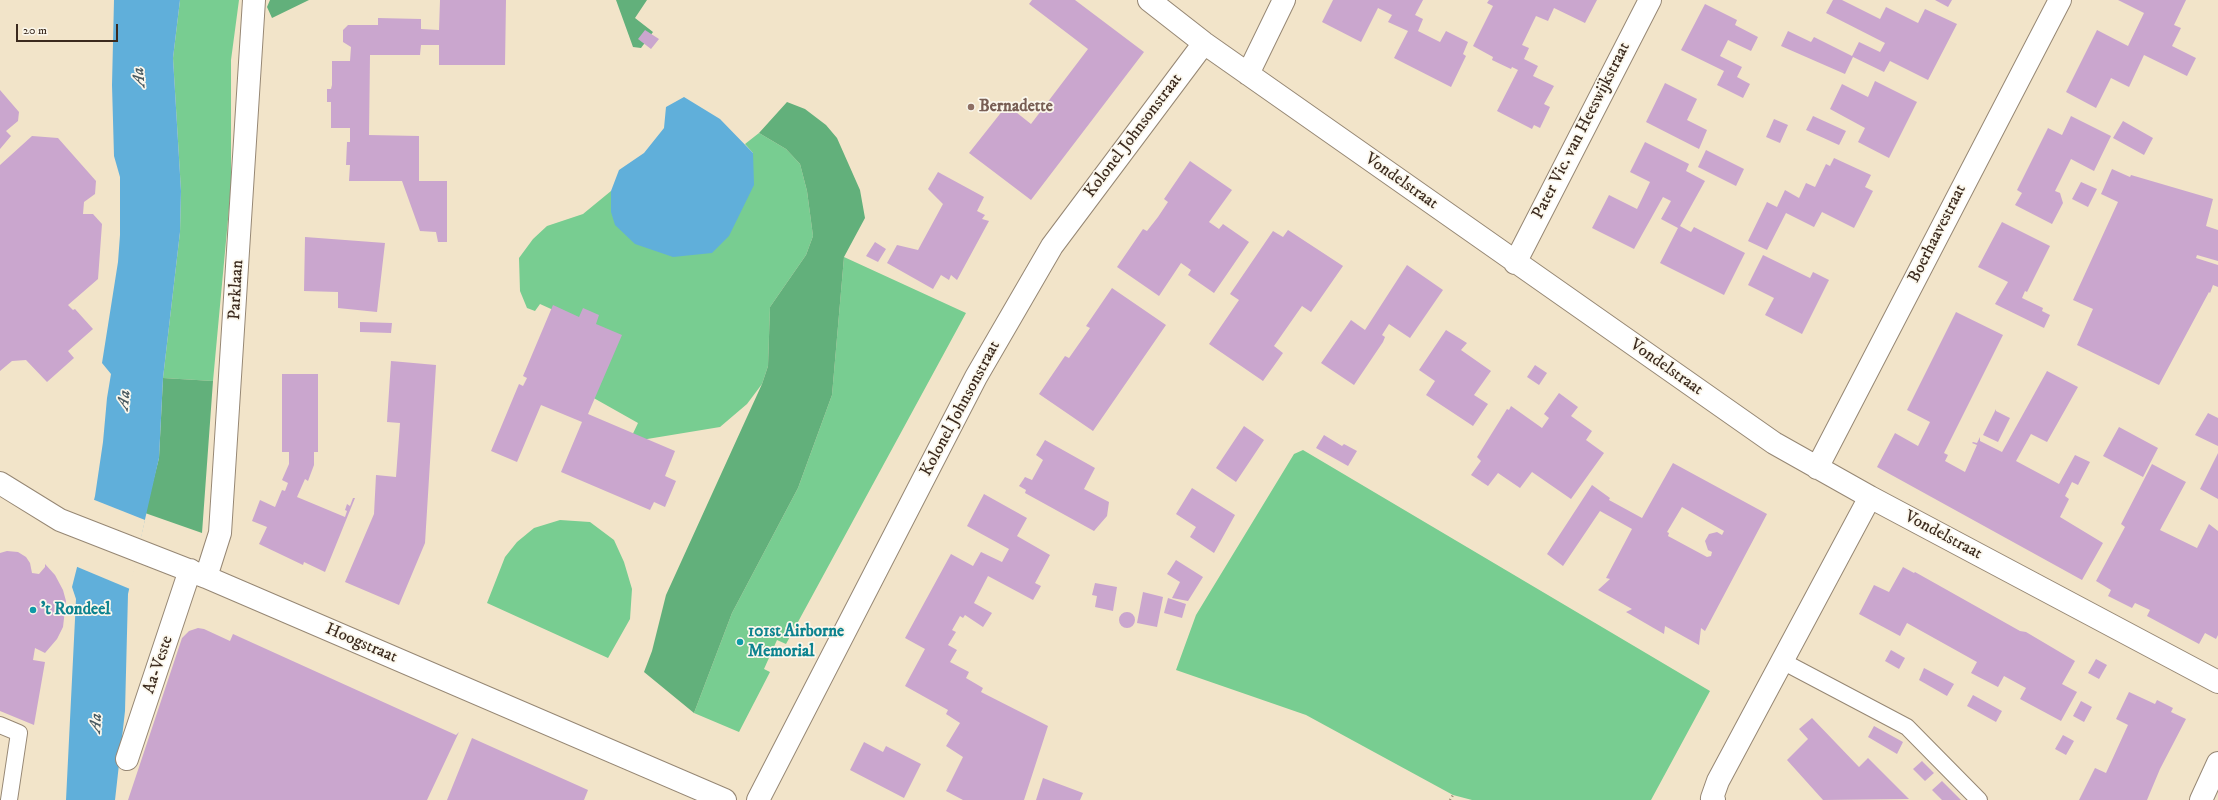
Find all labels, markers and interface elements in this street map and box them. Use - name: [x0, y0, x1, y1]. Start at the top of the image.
- scale bar: [18, 16, 120, 42]
- text: 20 m: [23, 23, 47, 38]
- street label: Pater Vic. van Heeswijkstraat: [1529, 39, 1635, 223]
- water label: Aa: [129, 66, 151, 88]
- street label: Kolonel Johnsonstraat: [1081, 70, 1187, 202]
- place label: Bernadette: [979, 97, 1053, 117]
- marker: Bernadette: [966, 102, 976, 112]
- street label: Vondelstraat: [1360, 149, 1442, 215]
- street label: Boerhaavestraat: [1905, 182, 1971, 286]
- street label: Parklaan: [225, 259, 249, 321]
- street label: Vondelstraat: [1625, 335, 1707, 401]
- street label: Kolonel Johnsonstraat: [917, 338, 1005, 480]
- water label: Aa: [113, 389, 137, 411]
- street label: Vondelstraat: [1901, 507, 1985, 565]
- place label: 't Rondeel: [41, 600, 110, 620]
- marker: 't Rondeel: [28, 605, 38, 615]
- street label: Hoogstraat: [322, 620, 400, 668]
- place label: 101st Airborne Memorial: [748, 622, 844, 662]
- street label: Aa-Veste: [140, 633, 178, 697]
- marker: 101st Airborne Memorial: [735, 637, 745, 647]
- water label: Aa: [86, 712, 108, 734]

